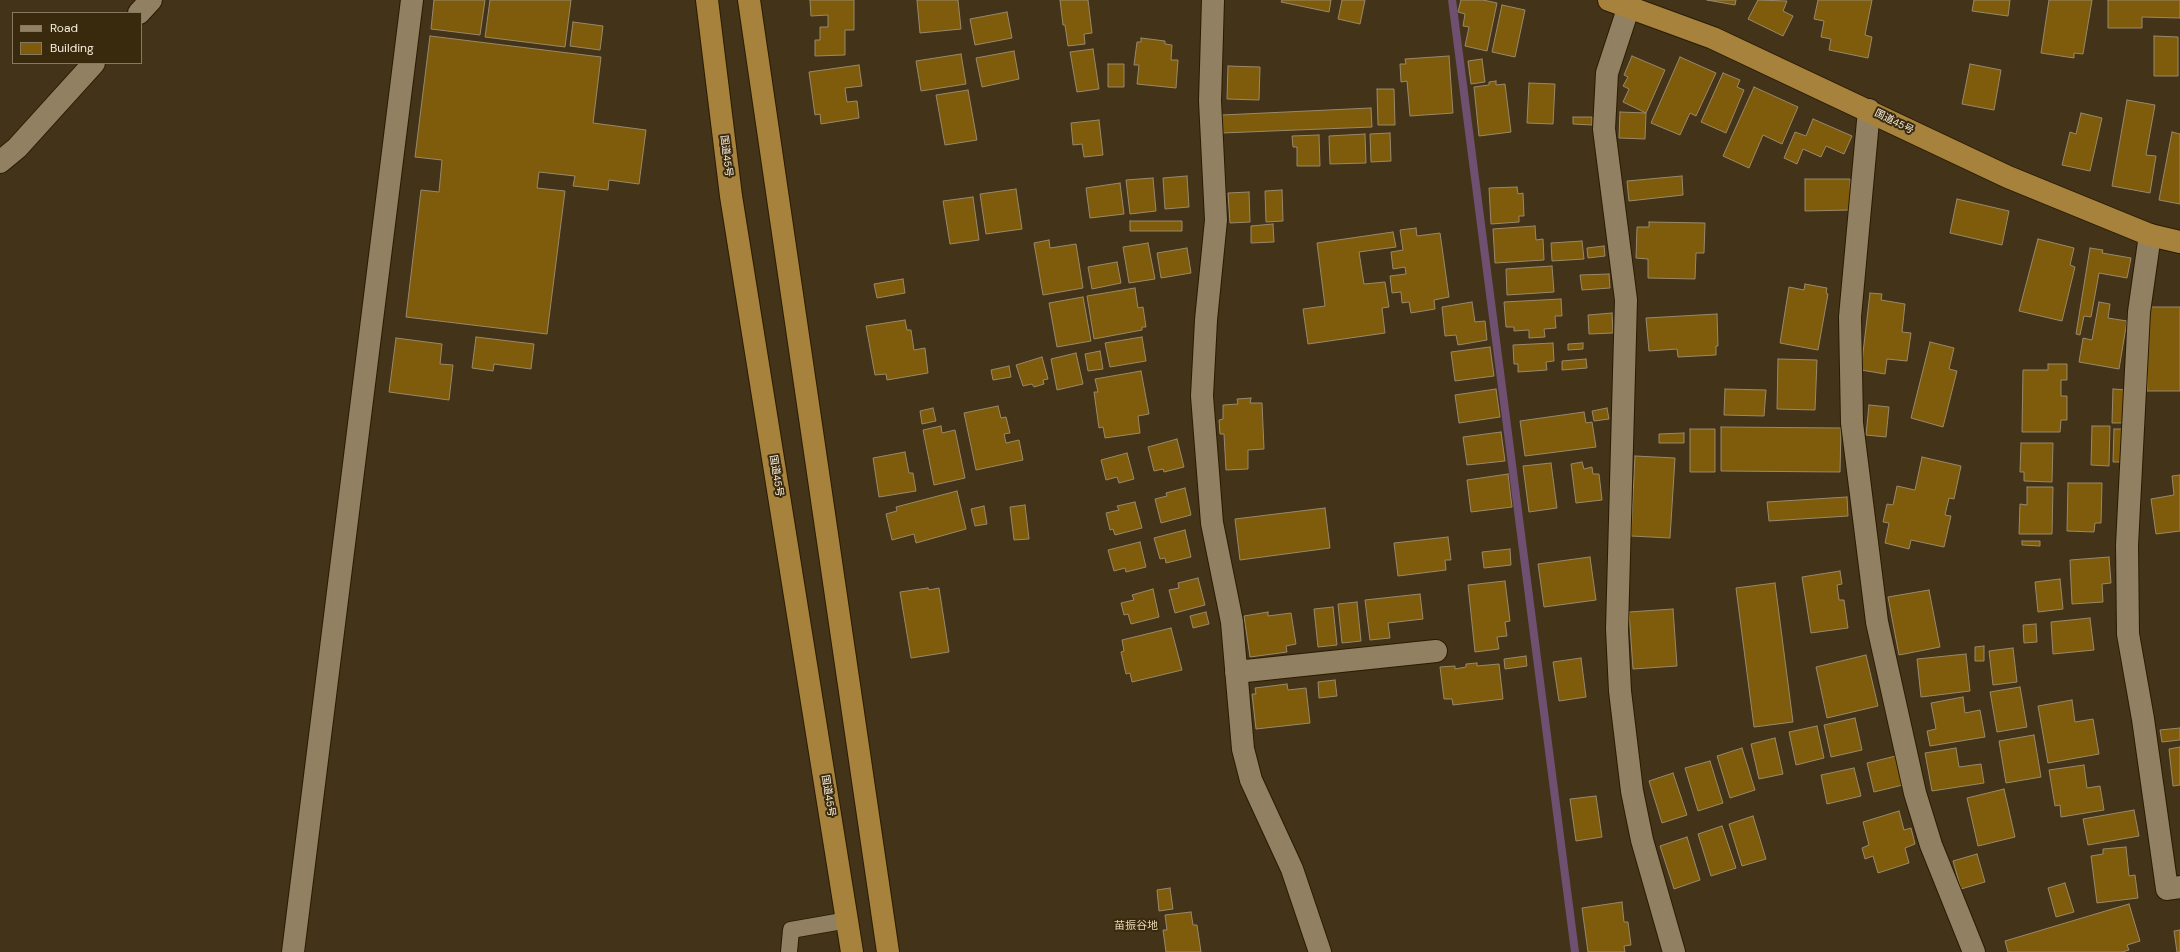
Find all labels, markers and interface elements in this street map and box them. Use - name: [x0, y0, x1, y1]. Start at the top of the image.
- legend: [12, 12, 142, 64]
- text: Road: [50, 20, 78, 36]
- text: Building: [50, 40, 94, 56]
- street label: 国道45号: [1872, 107, 1916, 137]
- street label: 国道45号: [717, 134, 735, 178]
- street label: 国道45号: [767, 454, 785, 498]
- street label: 国道45号: [819, 774, 837, 818]
- district label: 苗振谷地: [1114, 919, 1158, 933]

